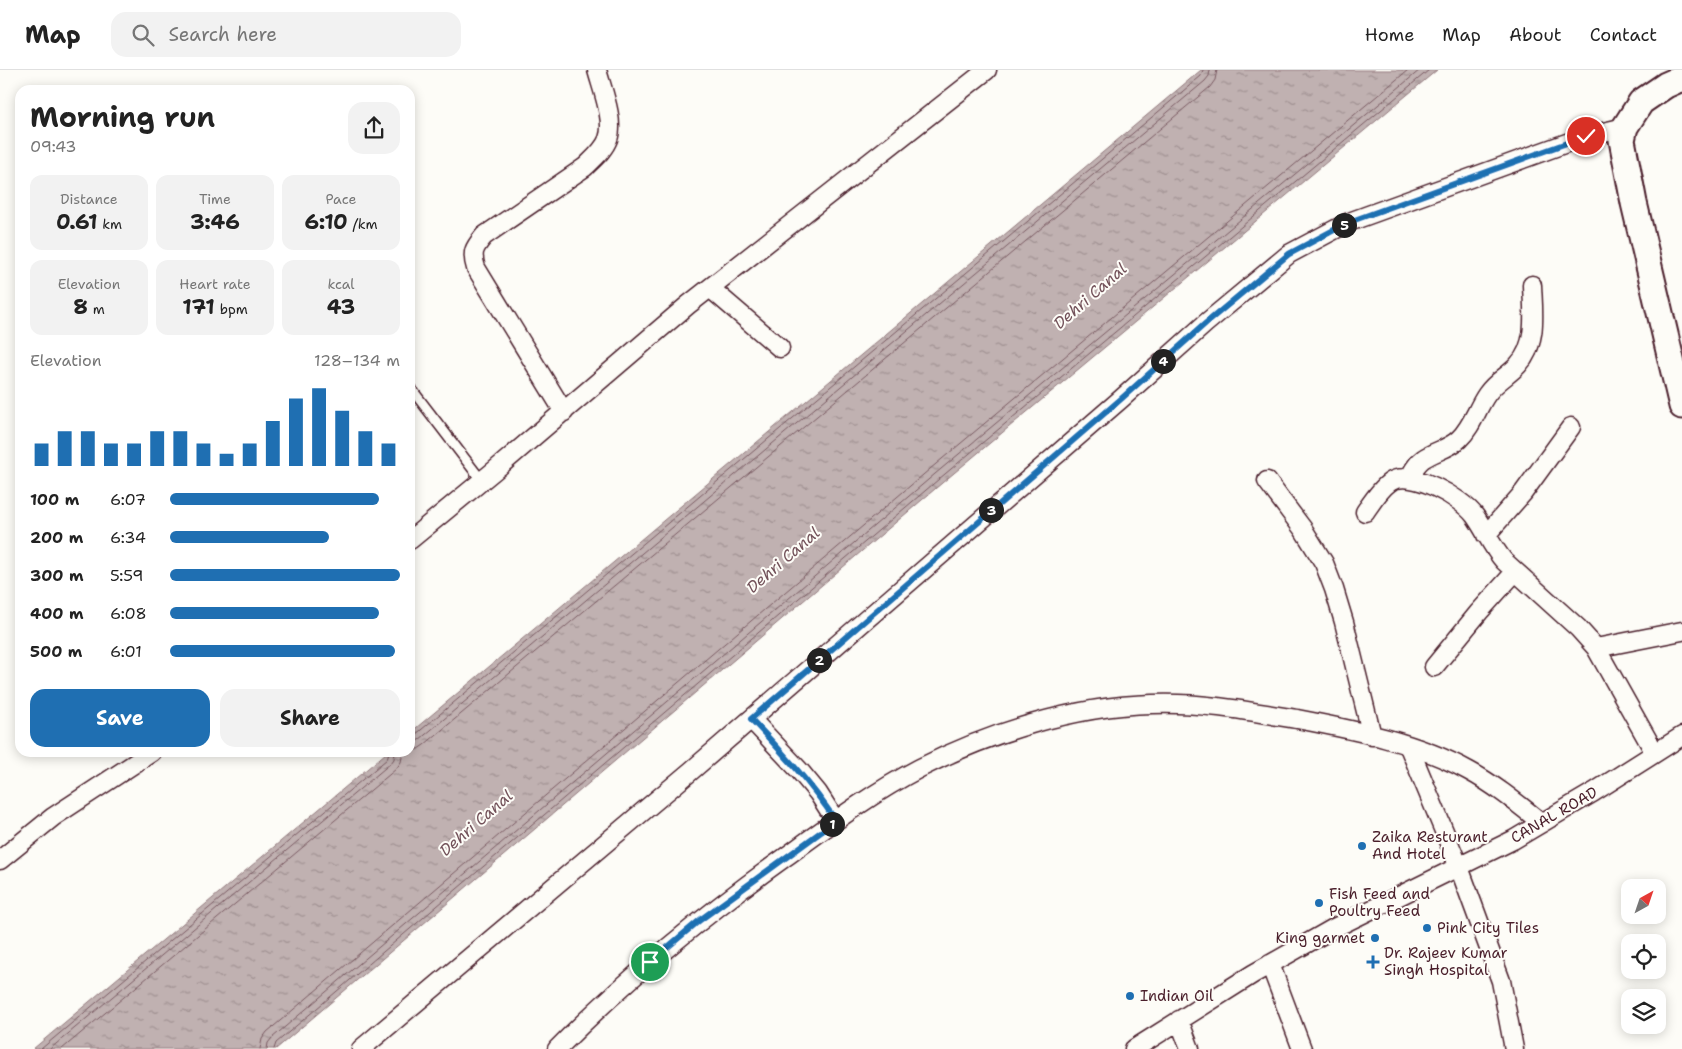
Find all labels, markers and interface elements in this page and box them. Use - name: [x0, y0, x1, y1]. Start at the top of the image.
- search box: [111, 12, 461, 57]
- text: Map: [25, 19, 81, 51]
- icon: search: [129, 21, 157, 49]
- text: Search here: [169, 22, 277, 47]
- text: Home: [1365, 23, 1414, 47]
- text: Map: [1442, 23, 1481, 47]
- text: About: [1509, 23, 1562, 47]
- text: Contact: [1590, 23, 1657, 47]
- text: Morning run: [30, 98, 215, 136]
- button: share: [348, 102, 400, 154]
- pin: [1565, 115, 1607, 157]
- icon: check: [1572, 122, 1600, 150]
- text: 09:43: [30, 136, 76, 157]
- text: Distance: [60, 190, 118, 208]
- text: Time: [199, 190, 231, 208]
- text: Pace: [326, 190, 356, 208]
- text: 0.61: [56, 208, 97, 236]
- text: 3:46: [190, 208, 240, 236]
- text: 6:10: [304, 208, 348, 236]
- pin: 5: [1332, 212, 1356, 238]
- text: km: [97, 215, 122, 233]
- text: /km: [348, 215, 378, 233]
- text: 5: [1340, 216, 1349, 234]
- water label: Dehri Canal: [1049, 258, 1131, 334]
- text: Elevation: [58, 275, 120, 293]
- text: Heart rate: [179, 275, 251, 293]
- text: kcal: [327, 275, 355, 293]
- text: 8: [73, 293, 88, 321]
- text: 171: [182, 293, 215, 321]
- text: 43: [327, 293, 355, 321]
- text: m: [88, 300, 105, 318]
- text: bpm: [215, 300, 248, 318]
- pin: 4: [1150, 348, 1176, 374]
- text: Elevation: [30, 350, 102, 371]
- text: 128–134 m: [314, 350, 400, 371]
- text: 4: [1159, 352, 1168, 370]
- text: 100 m: [30, 489, 79, 510]
- text: 6:07: [110, 489, 146, 510]
- pin: 3: [978, 498, 1004, 522]
- text: 3: [987, 501, 996, 519]
- water label: Dehri Canal: [742, 522, 824, 598]
- text: 200 m: [30, 527, 83, 548]
- text: 6:34: [110, 527, 146, 548]
- text: 300 m: [30, 565, 84, 586]
- text: 5:59: [110, 565, 144, 586]
- text: 400 m: [30, 603, 84, 624]
- text: 6:08: [110, 603, 147, 624]
- text: 500 m: [30, 641, 82, 662]
- text: 6:01: [110, 641, 142, 662]
- pin: 2: [806, 648, 832, 672]
- text: 2: [815, 651, 824, 669]
- button: Save: [30, 689, 210, 747]
- button: Share: [220, 689, 400, 747]
- street label: CANAL ROAD: [1507, 782, 1601, 848]
- water label: Dehri Canal: [435, 785, 517, 861]
- pin: 1: [820, 812, 844, 836]
- text: 1: [829, 815, 836, 833]
- place label: Zaika Resturant And Hotel: [1372, 827, 1488, 864]
- marker: Zaika Resturant And Hotel: [1356, 840, 1368, 852]
- north arrow: [1621, 879, 1666, 924]
- map controls: [1621, 879, 1666, 1034]
- place label: Fish Feed and Poultry Feed: [1329, 884, 1430, 921]
- marker: Fish Feed and Poultry Feed: [1313, 897, 1325, 909]
- place label: Pink City Tiles: [1437, 918, 1539, 938]
- marker: Pink City Tiles: [1421, 922, 1433, 934]
- place label: King garmet: [1275, 928, 1365, 948]
- marker: King garmet: [1369, 932, 1381, 944]
- button: locate: [1621, 934, 1666, 979]
- pin: [629, 941, 671, 983]
- place label: Dr. Rajeev Kumar Singh Hospital: [1384, 943, 1508, 980]
- icon: arrive: [636, 948, 664, 976]
- marker: Dr. Rajeev Kumar Singh Hospital: [1366, 955, 1380, 969]
- place label: Indian Oil: [1140, 986, 1214, 1006]
- button: layers: [1621, 989, 1666, 1034]
- marker: Indian Oil: [1124, 990, 1136, 1002]

